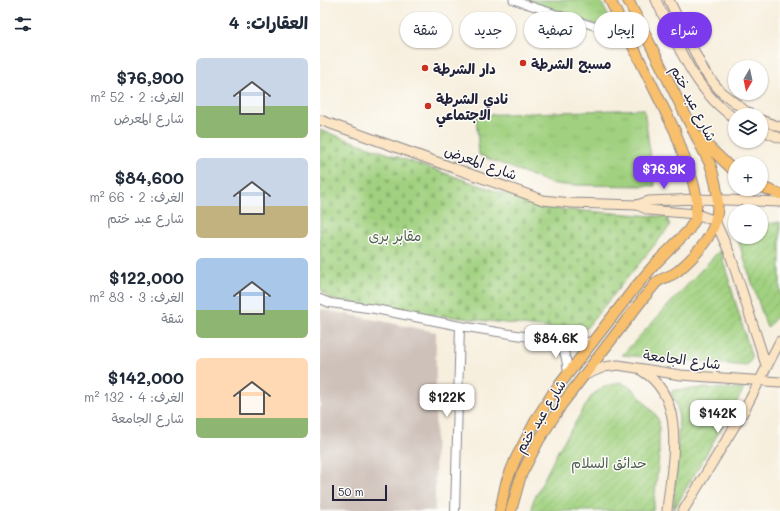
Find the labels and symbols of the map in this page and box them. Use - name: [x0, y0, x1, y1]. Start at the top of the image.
- place label: مسبح الشرطة: [531, 54, 611, 73]
- marker: مسبح الشرطة: [518, 58, 528, 68]
- place label: دار الشرطة: [433, 59, 496, 78]
- north arrow: [728, 60, 768, 100]
- street label: شارع عبد ختم: [665, 62, 721, 145]
- marker: دار الشرطة: [420, 63, 430, 73]
- place label: نادي الشرطة الاجتماعي: [436, 89, 508, 128]
- marker: نادي الشرطة الاجتماعي: [423, 101, 433, 111]
- street label: شارع المعرض: [442, 140, 520, 185]
- pin: $76.9K: [631, 156, 697, 190]
- park label: مقابر برى: [369, 226, 421, 245]
- pin: $84.6K: [523, 325, 589, 359]
- street label: شارع الجامعة: [642, 345, 722, 374]
- street label: شارع عبد ختم: [510, 376, 572, 457]
- pin: $122K: [419, 384, 475, 418]
- pin: $142K: [690, 400, 746, 434]
- park label: حدائق السلام: [571, 453, 647, 474]
- scale bar: [332, 483, 387, 502]

